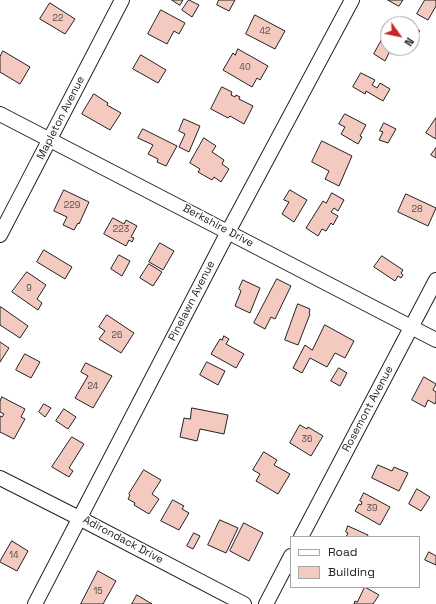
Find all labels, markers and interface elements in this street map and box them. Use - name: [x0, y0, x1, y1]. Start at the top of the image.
- house number: 22: [53, 14, 63, 24]
- north arrow: [380, 16, 420, 56]
- house number: 42: [259, 27, 271, 37]
- text: N: [401, 35, 417, 49]
- house number: 40: [239, 63, 251, 73]
- street label: Mapleton Avenue: [34, 74, 88, 162]
- house number: 229: [64, 201, 80, 211]
- street label: Berkshire Drive: [180, 202, 256, 250]
- house number: 28: [411, 205, 423, 215]
- house number: 223: [113, 225, 129, 235]
- street label: Pinelawn Avenue: [166, 258, 218, 344]
- house number: 9: [26, 284, 32, 294]
- house number: 26: [112, 331, 122, 341]
- street label: Rosemont Avenue: [340, 364, 396, 454]
- house number: 24: [88, 382, 98, 392]
- house number: 36: [302, 435, 312, 445]
- house number: 39: [367, 504, 377, 514]
- street label: Adirondack Drive: [81, 513, 165, 567]
- legend: [290, 536, 420, 588]
- text: Road: [328, 544, 357, 560]
- house number: 14: [9, 551, 19, 561]
- text: Building: [328, 564, 375, 580]
- house number: 15: [93, 587, 103, 597]

